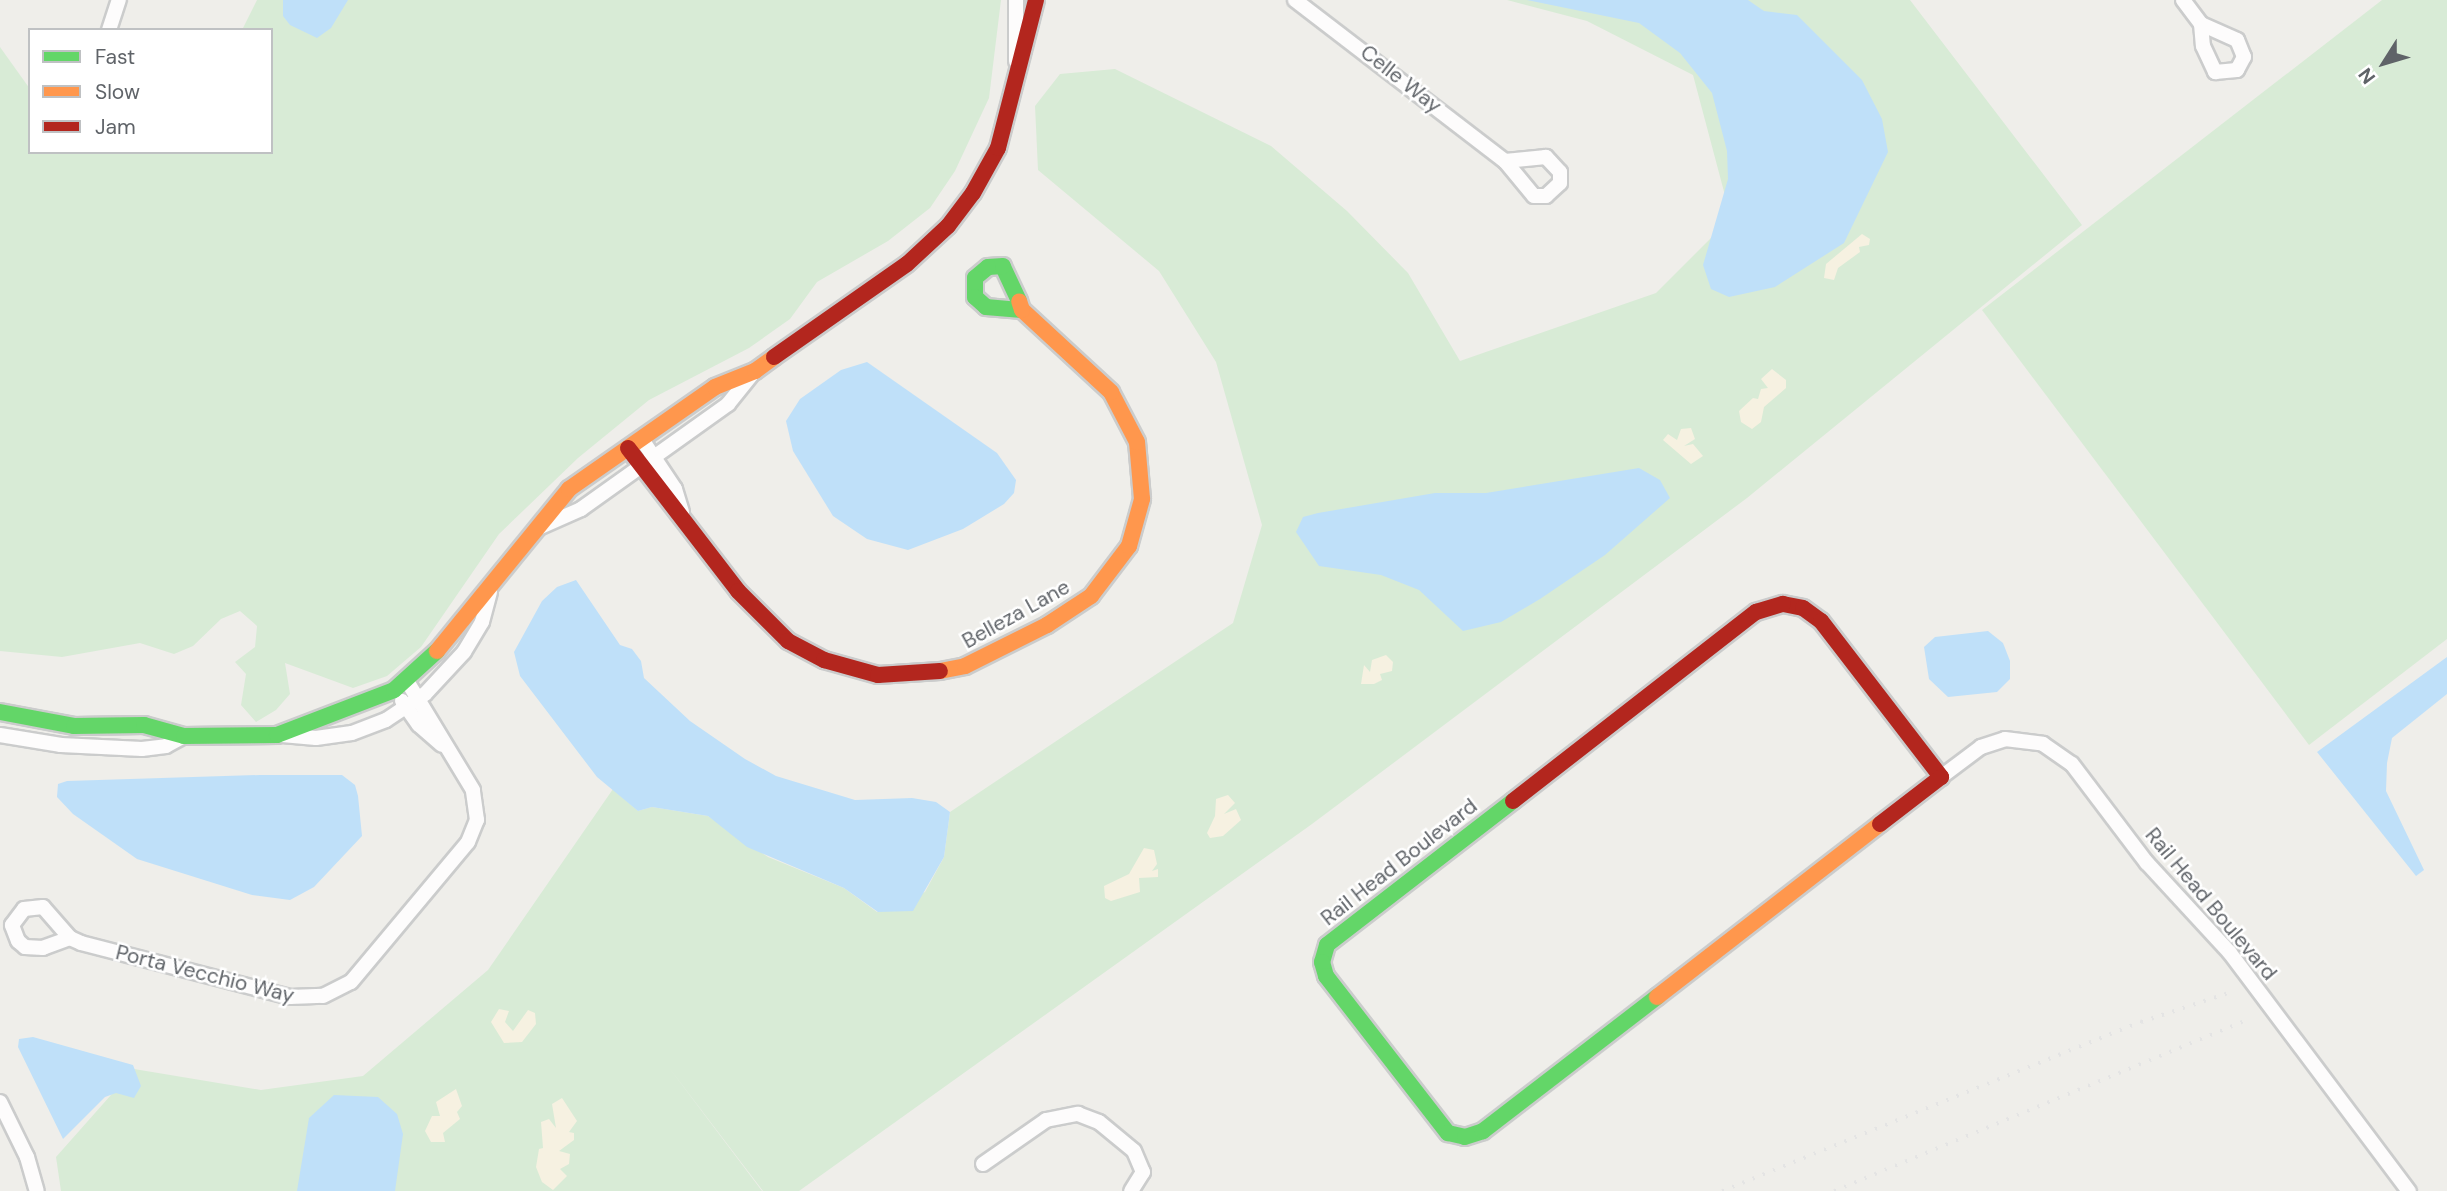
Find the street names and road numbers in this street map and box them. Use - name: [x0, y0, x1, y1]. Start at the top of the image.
- street label: Celle Way: [1355, 40, 1447, 118]
- street label: Belleza Lane: [958, 574, 1074, 654]
- street label: Rail Head Boulevard: [1316, 793, 1482, 931]
- street label: Rail Head Boulevard: [2140, 823, 2282, 985]
- street label: Porta Vecchio Way: [113, 940, 297, 1008]

